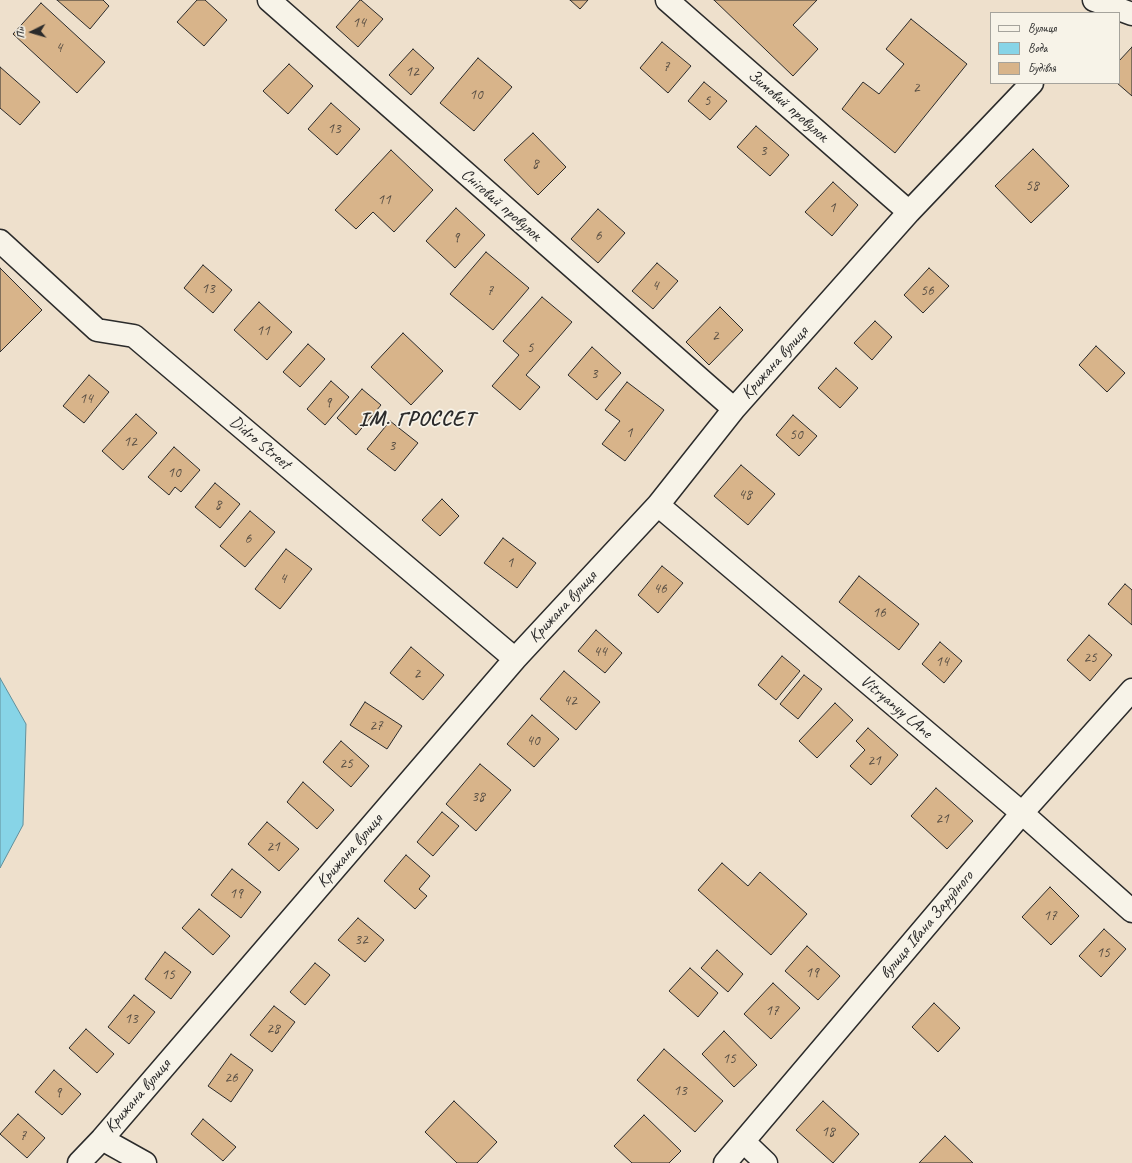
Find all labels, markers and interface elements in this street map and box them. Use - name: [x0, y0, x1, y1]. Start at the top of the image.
- north arrow: [12, 12, 52, 52]
- legend: [990, 12, 1120, 84]
- house number: 14: [352, 14, 366, 32]
- text: Вулиця: [1028, 20, 1056, 36]
- text: Пн: [13, 27, 28, 39]
- house number: 4: [56, 39, 62, 57]
- text: Вода: [1028, 40, 1047, 56]
- house number: 7: [663, 58, 669, 76]
- text: Будівля: [1028, 60, 1056, 76]
- house number: 12: [405, 63, 419, 81]
- street label: Зимовий провулок: [743, 65, 833, 147]
- house number: 2: [913, 79, 919, 97]
- house number: 10: [469, 86, 483, 104]
- house number: 5: [704, 92, 710, 110]
- house number: 13: [327, 120, 341, 138]
- house number: 3: [760, 142, 766, 160]
- house number: 8: [532, 155, 538, 173]
- street label: Сніговий провулок: [456, 164, 546, 246]
- house number: 58: [1025, 177, 1039, 195]
- house number: 11: [377, 191, 391, 209]
- house number: 1: [829, 199, 835, 217]
- house number: 6: [595, 227, 601, 245]
- house number: 9: [453, 229, 459, 247]
- house number: 4: [652, 277, 658, 295]
- house number: 13: [201, 280, 215, 298]
- house number: 7: [487, 282, 493, 300]
- house number: 56: [920, 282, 934, 300]
- house number: 11: [256, 322, 270, 340]
- street label: Крижана вулиця: [737, 322, 813, 404]
- house number: 2: [712, 327, 718, 345]
- house number: 5: [527, 339, 533, 357]
- house number: 3: [591, 365, 597, 383]
- house number: 14: [79, 390, 93, 408]
- house number: 9: [325, 394, 331, 412]
- district label: ІМ. ГРОССЕТ: [357, 406, 477, 432]
- street label: Didro Street: [225, 412, 295, 474]
- house number: 1: [626, 424, 632, 442]
- house number: 50: [789, 426, 803, 444]
- house number: 12: [123, 433, 137, 451]
- house number: 3: [389, 437, 395, 455]
- house number: 10: [167, 464, 181, 482]
- house number: 48: [738, 486, 752, 504]
- house number: 8: [215, 496, 221, 514]
- house number: 6: [245, 530, 251, 548]
- house number: 1: [507, 554, 513, 572]
- street label: Крижана вулиця: [525, 567, 601, 647]
- house number: 4: [280, 570, 286, 588]
- house number: 46: [653, 580, 667, 598]
- house number: 16: [872, 604, 886, 622]
- house number: 44: [593, 643, 607, 661]
- house number: 25: [1083, 649, 1097, 667]
- house number: 14: [935, 653, 949, 671]
- house number: 2: [414, 665, 420, 683]
- street label: Vitryanyy LAne: [856, 671, 936, 743]
- house number: 42: [563, 692, 577, 710]
- house number: 27: [369, 717, 383, 735]
- house number: 40: [526, 732, 540, 750]
- house number: 21: [867, 752, 881, 770]
- house number: 25: [339, 755, 353, 773]
- house number: 38: [471, 788, 485, 806]
- street label: Крижана вулиця: [313, 810, 387, 892]
- house number: 21: [935, 810, 949, 828]
- house number: 21: [266, 838, 280, 856]
- street label: вулиця Івана Зарудного: [876, 867, 978, 983]
- house number: 19: [229, 885, 243, 903]
- house number: 17: [1043, 907, 1057, 925]
- house number: 32: [354, 931, 368, 949]
- house number: 15: [1096, 944, 1110, 962]
- house number: 19: [805, 964, 819, 982]
- house number: 15: [161, 966, 175, 984]
- house number: 17: [765, 1002, 779, 1020]
- house number: 13: [124, 1010, 138, 1028]
- house number: 28: [266, 1020, 280, 1038]
- house number: 15: [722, 1050, 736, 1068]
- street label: Крижана вулиця: [101, 1055, 175, 1137]
- house number: 26: [224, 1069, 238, 1087]
- house number: 13: [673, 1082, 687, 1100]
- house number: 9: [55, 1084, 61, 1102]
- house number: 18: [821, 1123, 835, 1141]
- house number: 7: [20, 1127, 26, 1145]

